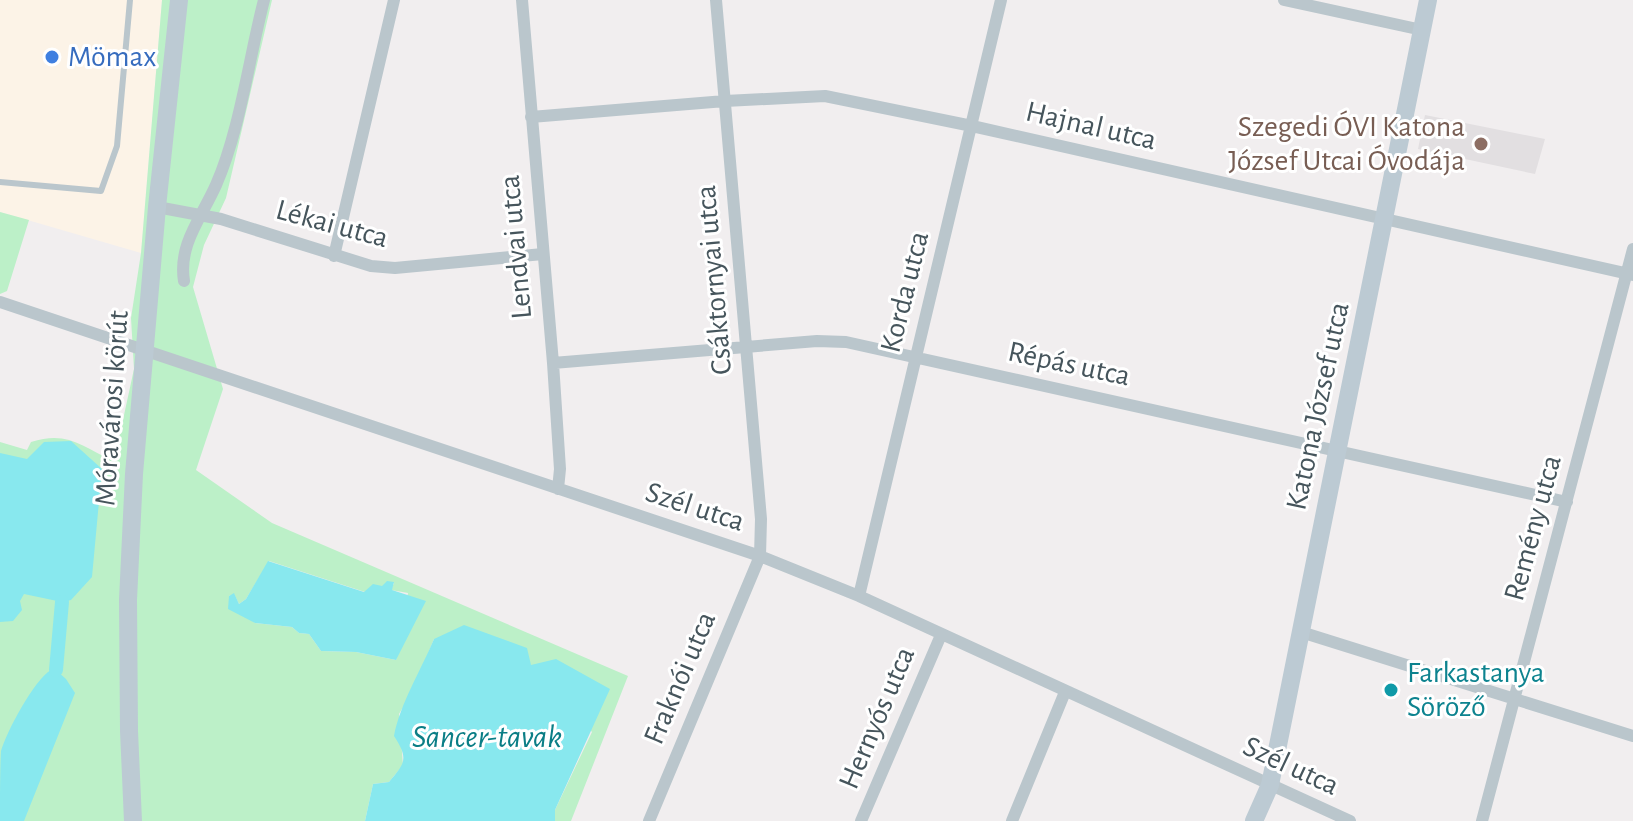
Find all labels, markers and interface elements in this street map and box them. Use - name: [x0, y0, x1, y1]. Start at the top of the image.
- place label: Mömax: [68, 42, 156, 72]
- marker: Mömax: [43, 48, 61, 66]
- street label: Hajnal utca: [1023, 96, 1159, 156]
- place label: Szegedi ÓVI Katona József Utcai Óvodája: [1228, 110, 1465, 176]
- marker: Szegedi ÓVI Katona József Utcai Óvodája: [1472, 135, 1490, 153]
- street label: Lendvai utca: [495, 174, 537, 320]
- street label: Csáktornyai utca: [691, 184, 737, 376]
- street label: Lékai utca: [273, 195, 391, 253]
- street label: Korda utca: [875, 228, 935, 356]
- street label: Katona József utca: [1281, 299, 1355, 513]
- street label: Móravárosi körút: [90, 309, 134, 507]
- street label: Répás utca: [1005, 336, 1133, 392]
- street label: Remény utca: [1499, 452, 1567, 604]
- street label: Szél utca: [642, 477, 748, 537]
- street label: Fraknói utca: [639, 607, 721, 749]
- street label: Hernyós utca: [834, 643, 920, 793]
- place label: Farkastanya Söröző: [1407, 658, 1545, 722]
- marker: Farkastanya Söröző: [1382, 681, 1400, 699]
- water label: Sancer-tavak: [412, 721, 562, 753]
- street label: Szél utca: [1239, 731, 1343, 801]

